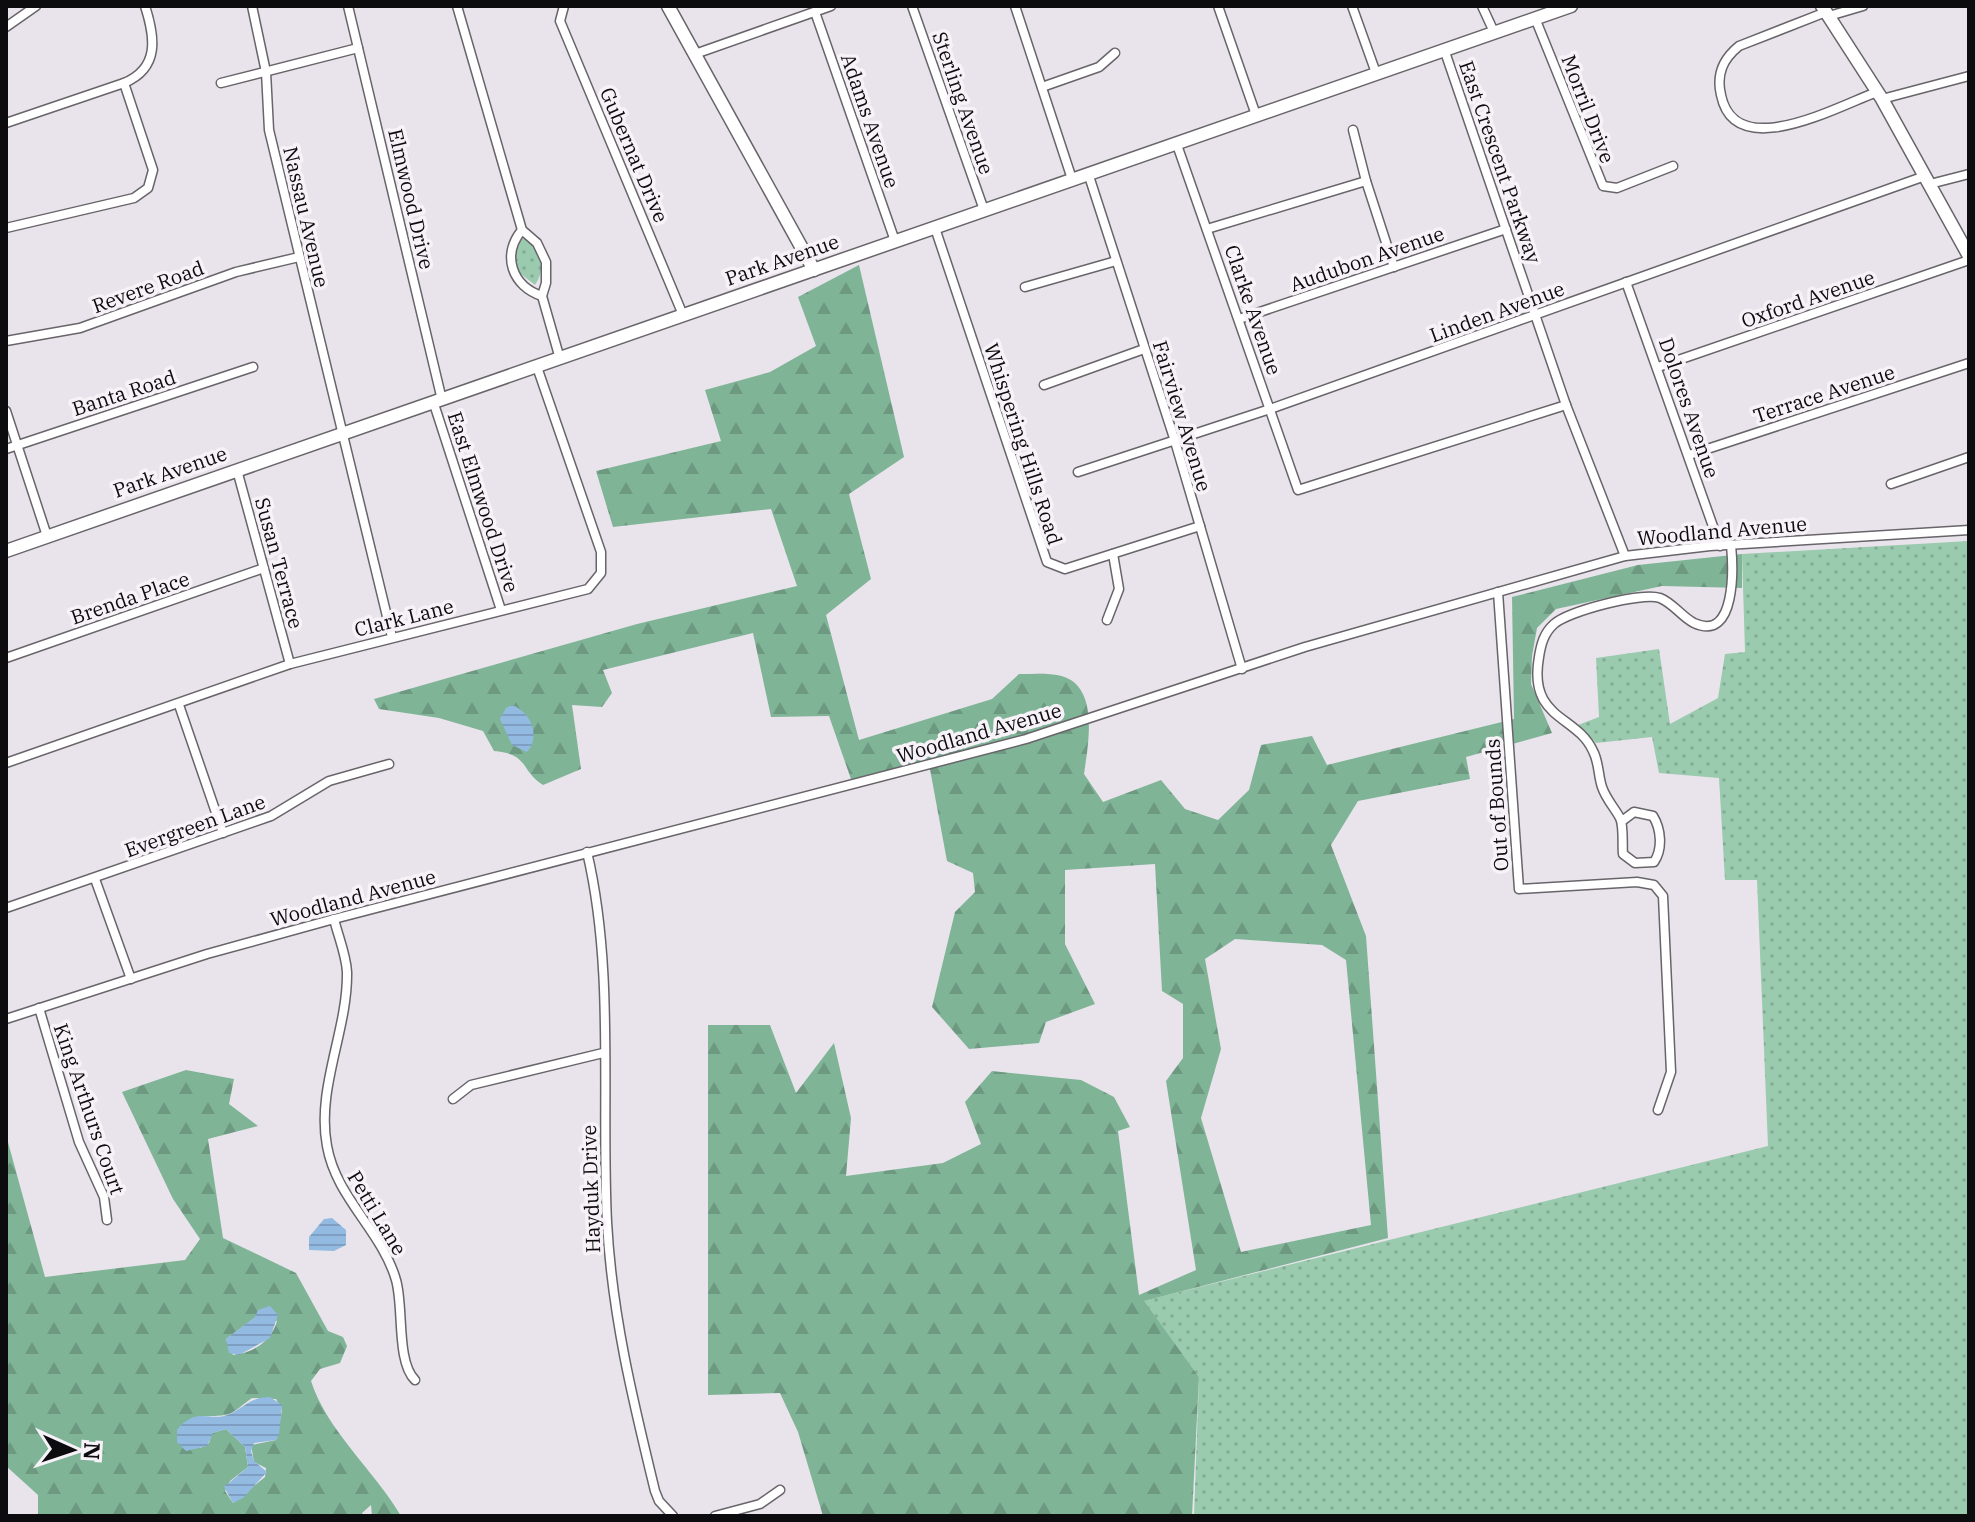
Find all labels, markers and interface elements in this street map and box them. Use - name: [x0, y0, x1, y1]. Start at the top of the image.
- street label: Sterling Avenue: [926, 28, 1001, 178]
- street label: Adams Avenue: [835, 50, 906, 192]
- street label: Morril Drive: [1555, 51, 1621, 167]
- street label: East Crescent Parkway: [1453, 57, 1548, 267]
- street label: Gubernat Drive: [594, 83, 675, 226]
- street label: Elmwood Drive: [382, 126, 441, 272]
- street label: Nassau Avenue: [277, 144, 336, 290]
- street label: Audubon Avenue: [1286, 219, 1448, 298]
- street label: Park Avenue: [721, 227, 842, 292]
- street label: Clarke Avenue: [1219, 241, 1288, 378]
- street label: Revere Road: [88, 254, 207, 319]
- street label: Oxford Avenue: [1737, 263, 1878, 334]
- street label: Linden Avenue: [1426, 275, 1568, 348]
- street label: Dolores Avenue: [1653, 334, 1726, 482]
- street label: Fairview Avenue: [1147, 337, 1218, 495]
- street label: Whispering Hills Road: [978, 339, 1069, 548]
- street label: Terrace Avenue: [1750, 358, 1898, 429]
- street label: Banta Road: [69, 363, 179, 422]
- street label: East Elmwood Drive: [442, 408, 525, 596]
- street label: Park Avenue: [109, 439, 230, 504]
- street label: Susan Terrace: [249, 494, 310, 631]
- street label: Woodland Avenue: [1636, 510, 1808, 551]
- street label: Brenda Place: [67, 565, 193, 630]
- street label: Clark Lane: [351, 592, 456, 643]
- street label: Woodland Avenue: [893, 696, 1064, 769]
- street label: Out of Bounds: [1478, 738, 1515, 872]
- street label: Evergreen Lane: [121, 788, 269, 863]
- street label: Woodland Avenue: [267, 862, 439, 933]
- street label: King Arthurs Court: [48, 1020, 131, 1198]
- street label: Hayduk Drive: [575, 1124, 606, 1254]
- street label: Petti Lane: [342, 1166, 413, 1260]
- north arrow: [32, 1410, 112, 1490]
- text: N: [78, 1442, 107, 1461]

